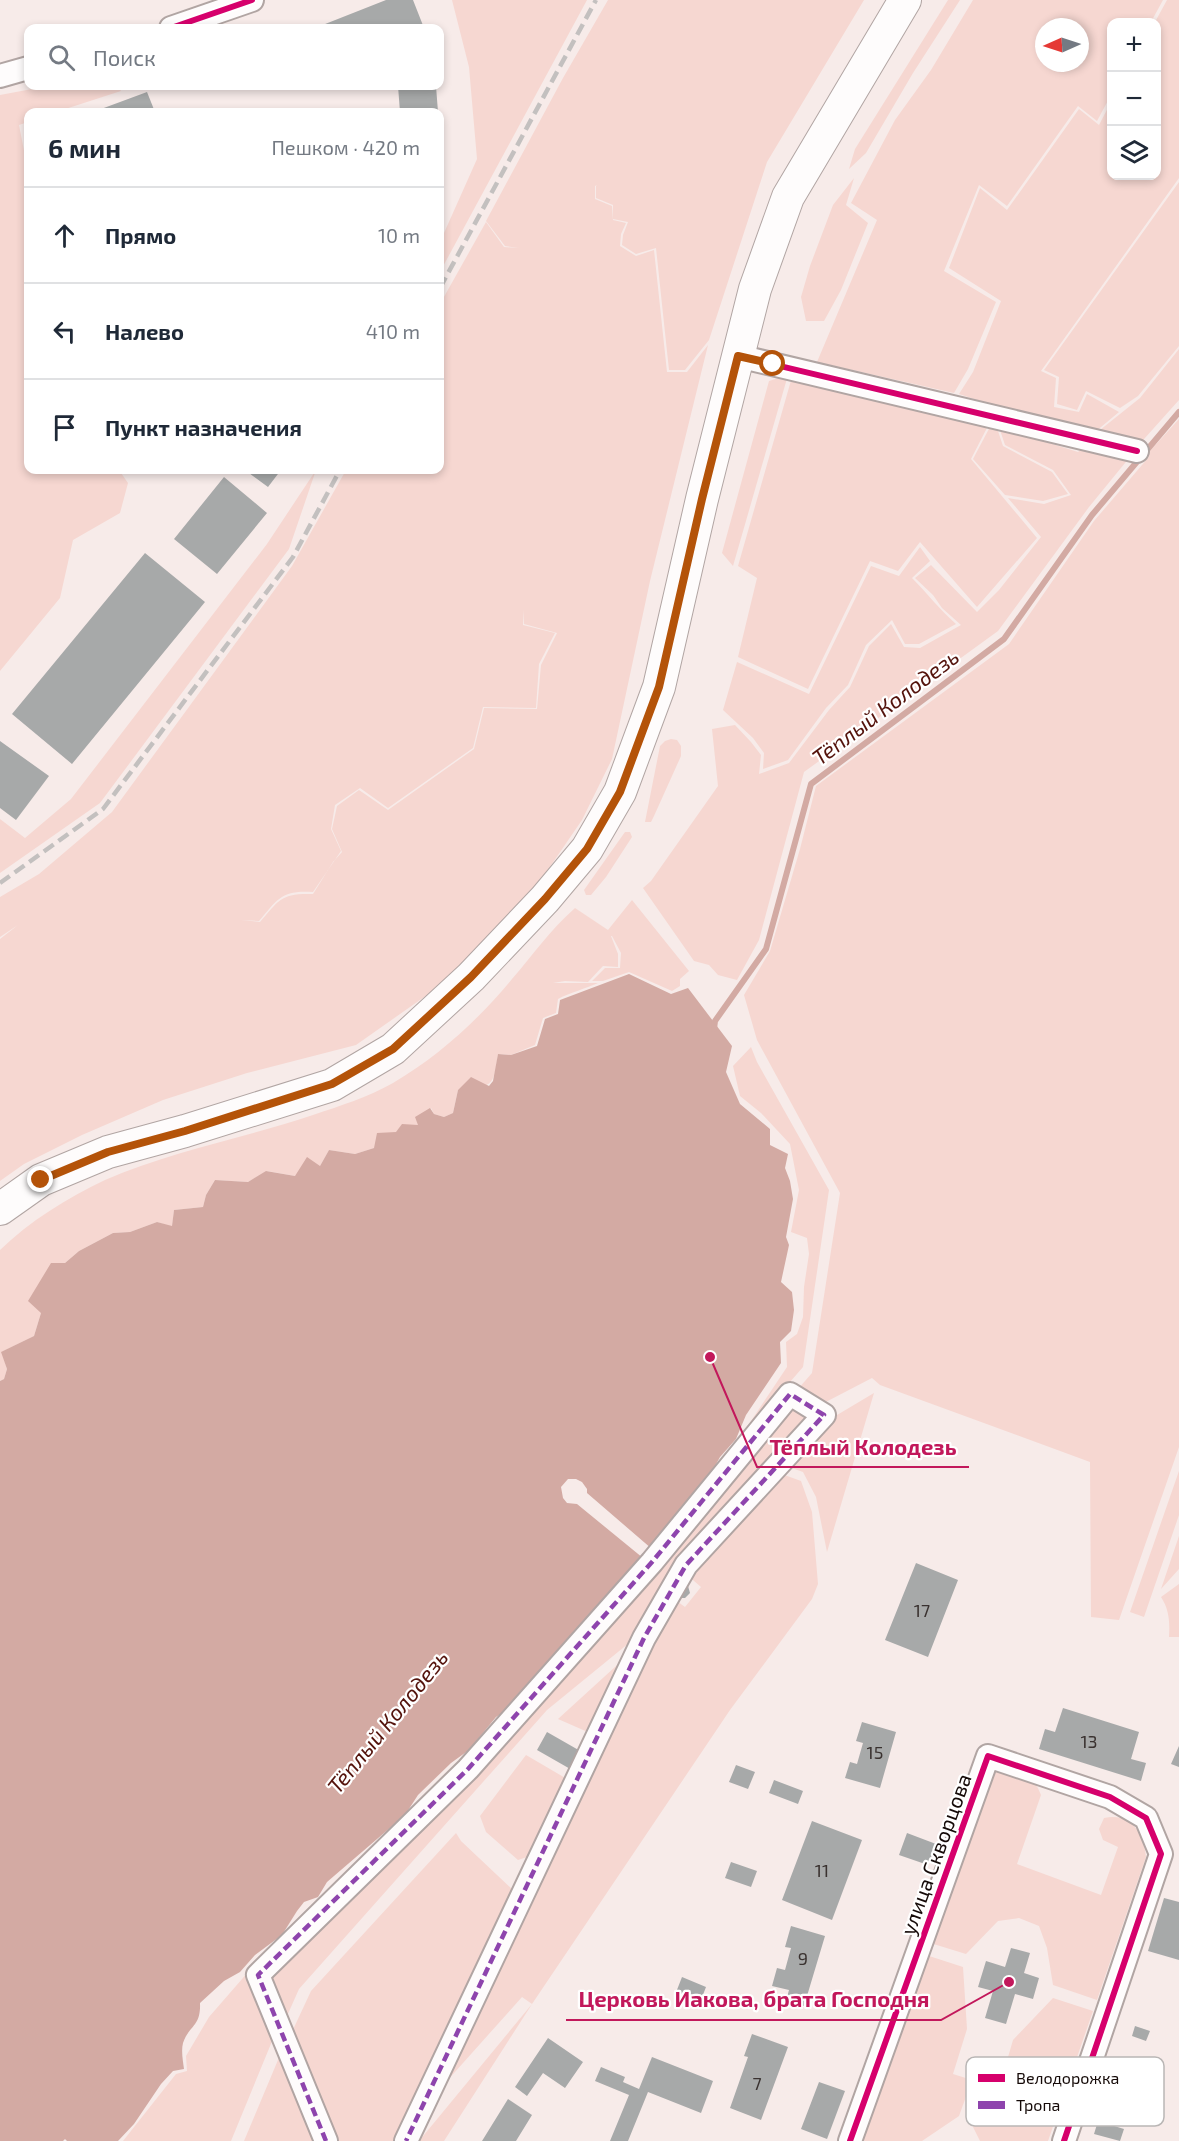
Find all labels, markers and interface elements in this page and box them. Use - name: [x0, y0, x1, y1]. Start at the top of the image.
- north arrow: [1035, 18, 1089, 72]
- map controls: [1107, 18, 1161, 180]
- button: +: [1107, 18, 1161, 72]
- search box: [24, 24, 444, 90]
- icon: search: [45, 41, 78, 74]
- text: Поиск: [93, 44, 156, 70]
- button: −: [1107, 72, 1161, 126]
- button: layers: [1107, 126, 1161, 180]
- text: 6 мин: [48, 132, 121, 163]
- text: Пешком · 420 m: [271, 135, 420, 159]
- icon: ahead: [48, 219, 81, 252]
- text: Прямо: [105, 222, 176, 248]
- text: 10 m: [378, 223, 420, 247]
- icon: left: [48, 315, 81, 348]
- text: Налево: [105, 318, 184, 344]
- text: 410 m: [366, 319, 420, 343]
- route start: [759, 350, 785, 376]
- icon: arrive: [48, 411, 81, 444]
- text: Пункт назначения: [105, 414, 302, 440]
- water label: Тёплый Колодезь: [807, 642, 963, 770]
- route end: [27, 1166, 53, 1192]
- callout: Тёплый Колодезь: [757, 1427, 969, 1467]
- text: Тёплый Колодезь: [769, 1433, 957, 1459]
- house number: 17: [914, 1599, 930, 1621]
- water label: Тёплый Колодезь: [321, 1644, 453, 1798]
- house number: 13: [1080, 1730, 1098, 1752]
- house number: 15: [867, 1741, 883, 1763]
- street label: улица Скворцова: [894, 1770, 977, 1938]
- house number: 11: [815, 1859, 829, 1881]
- house number: 9: [798, 1947, 808, 1969]
- callout: Церковь Иакова, брата Господня: [566, 1980, 941, 2020]
- text: Церковь Иакова, брата Господня: [578, 1985, 930, 2011]
- legend: [966, 2057, 1164, 2126]
- text: Велодорожка: [1016, 2068, 1119, 2087]
- house number: 7: [752, 2072, 762, 2094]
- text: Тропа: [1016, 2095, 1060, 2114]

